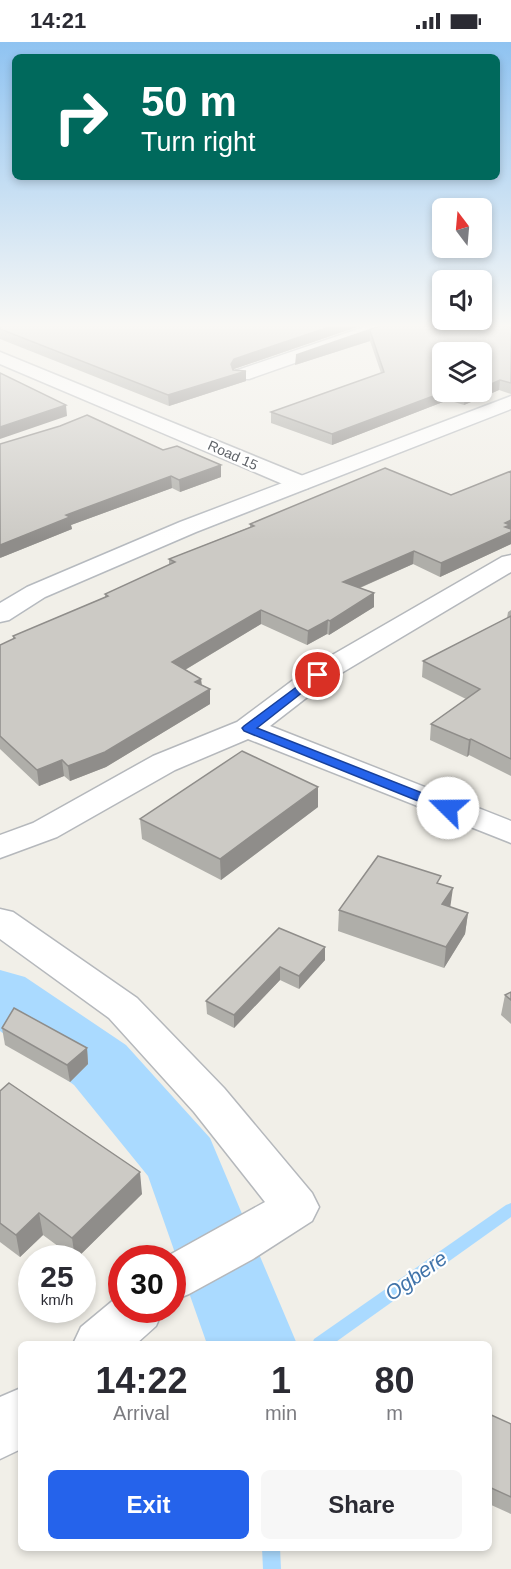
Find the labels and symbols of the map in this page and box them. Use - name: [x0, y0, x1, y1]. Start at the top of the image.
- north arrow: [432, 198, 492, 258]
- street label: Road 15: [206, 437, 261, 473]
- pin: [292, 649, 343, 700]
- position arrow: [416, 776, 480, 840]
- speed limit sign: 30: [108, 1245, 186, 1323]
- water label: Ogbere: [380, 1246, 451, 1305]

